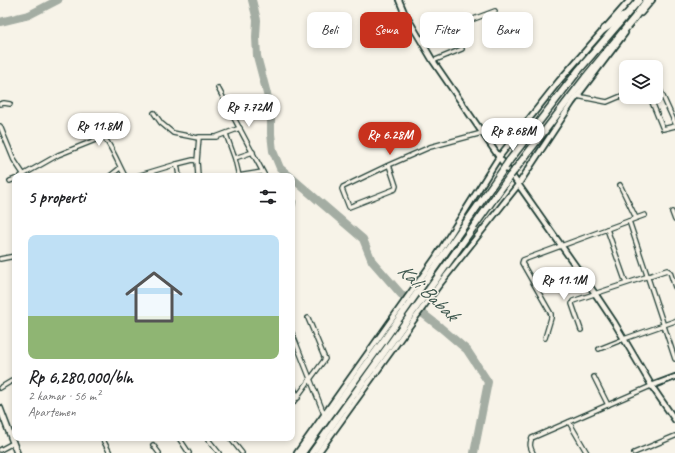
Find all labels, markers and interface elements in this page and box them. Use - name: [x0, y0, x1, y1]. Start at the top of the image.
- chip: Beli: [307, 12, 352, 48]
- chip: Sewa: [360, 12, 412, 48]
- chip: Filter: [420, 12, 474, 48]
- chip: Baru: [482, 12, 533, 48]
- map controls: [619, 60, 663, 104]
- button: layers: [619, 60, 663, 104]
- pin: Rp 7.72M: [208, 94, 290, 128]
- text: Rp 7.72M: [227, 99, 271, 115]
- pin: Rp 11.8M: [58, 113, 140, 147]
- text: Rp 11.8M: [77, 118, 122, 134]
- pin: Rp 8.68M: [472, 118, 554, 152]
- pin: Rp 6.28M: [349, 122, 431, 156]
- text: Rp 8.68M: [490, 123, 536, 139]
- text: Rp 6.28M: [367, 127, 413, 143]
- icon: filters: [257, 186, 279, 208]
- text: 5 properti: [28, 187, 85, 208]
- water label: Kali Babak: [393, 258, 466, 329]
- icon: home: [118, 261, 190, 333]
- pin: Rp 11.1M: [523, 267, 605, 301]
- text: Rp 11.1M: [542, 272, 587, 288]
- text: Rp 6,280,000/bln: [28, 367, 133, 388]
- text: 2 kamar · 56 m²: [28, 388, 100, 404]
- text: Apartemen: [28, 404, 76, 420]

